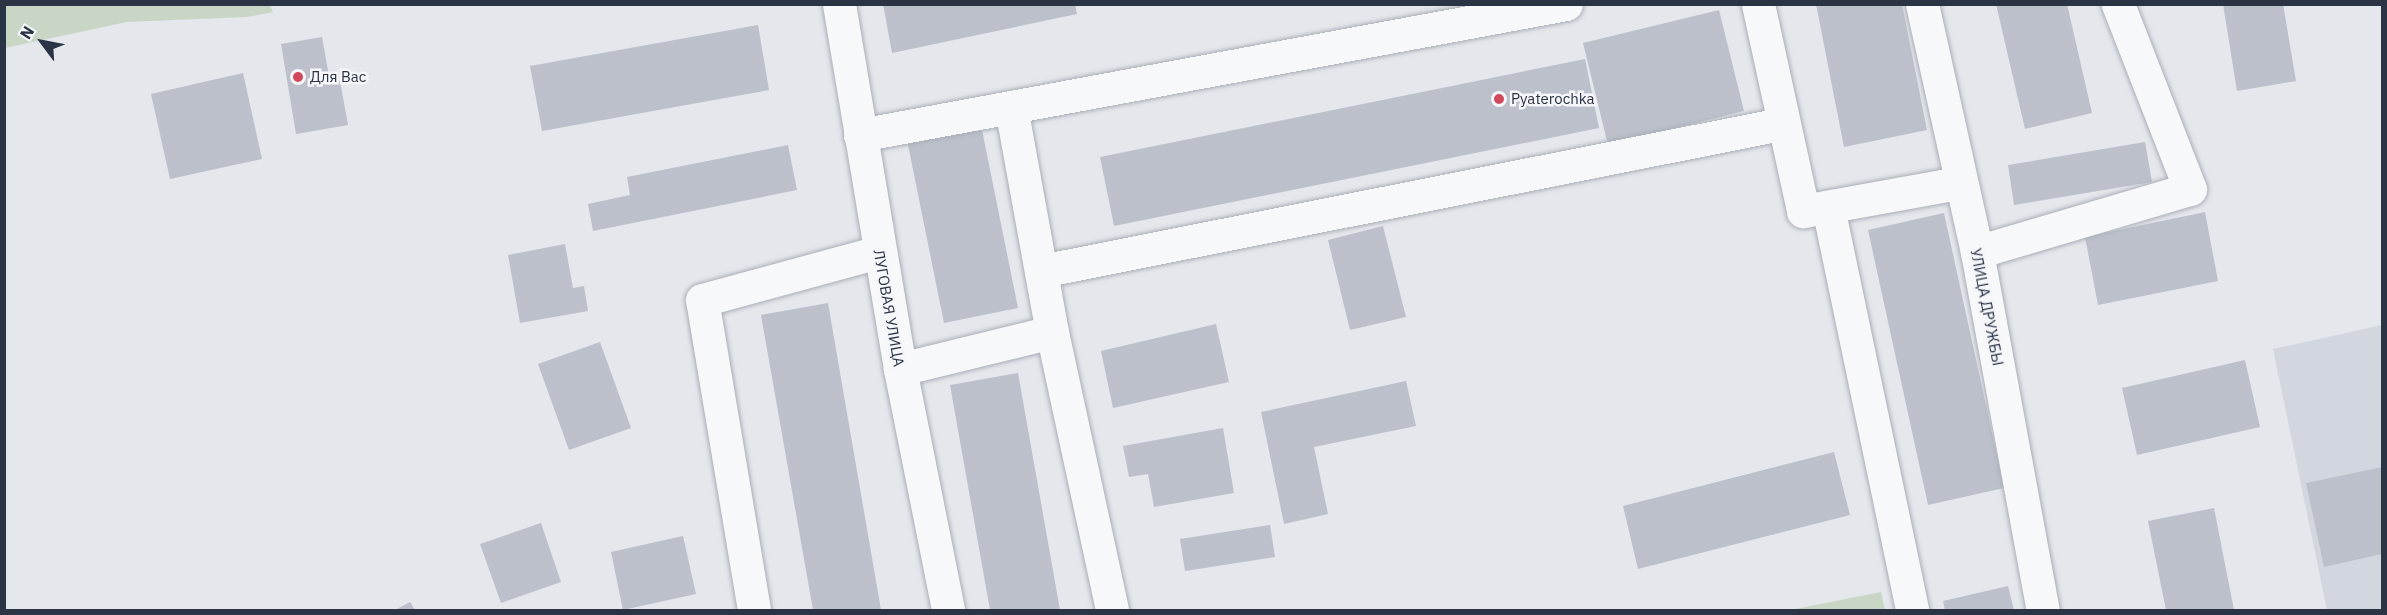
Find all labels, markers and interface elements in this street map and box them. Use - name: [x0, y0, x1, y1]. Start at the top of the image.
- north arrow: [12, 12, 72, 72]
- text: N: [15, 22, 38, 43]
- place label: Для Вас: [310, 68, 366, 86]
- marker: Для Вас: [291, 70, 305, 84]
- place label: Pyaterochka: [1511, 90, 1595, 108]
- marker: Pyaterochka: [1492, 92, 1506, 106]
- street label: УЛИЦА ДРУЖБЫ: [1967, 247, 2007, 367]
- street label: ЛУГОВАЯ УЛИЦА: [870, 248, 908, 368]

